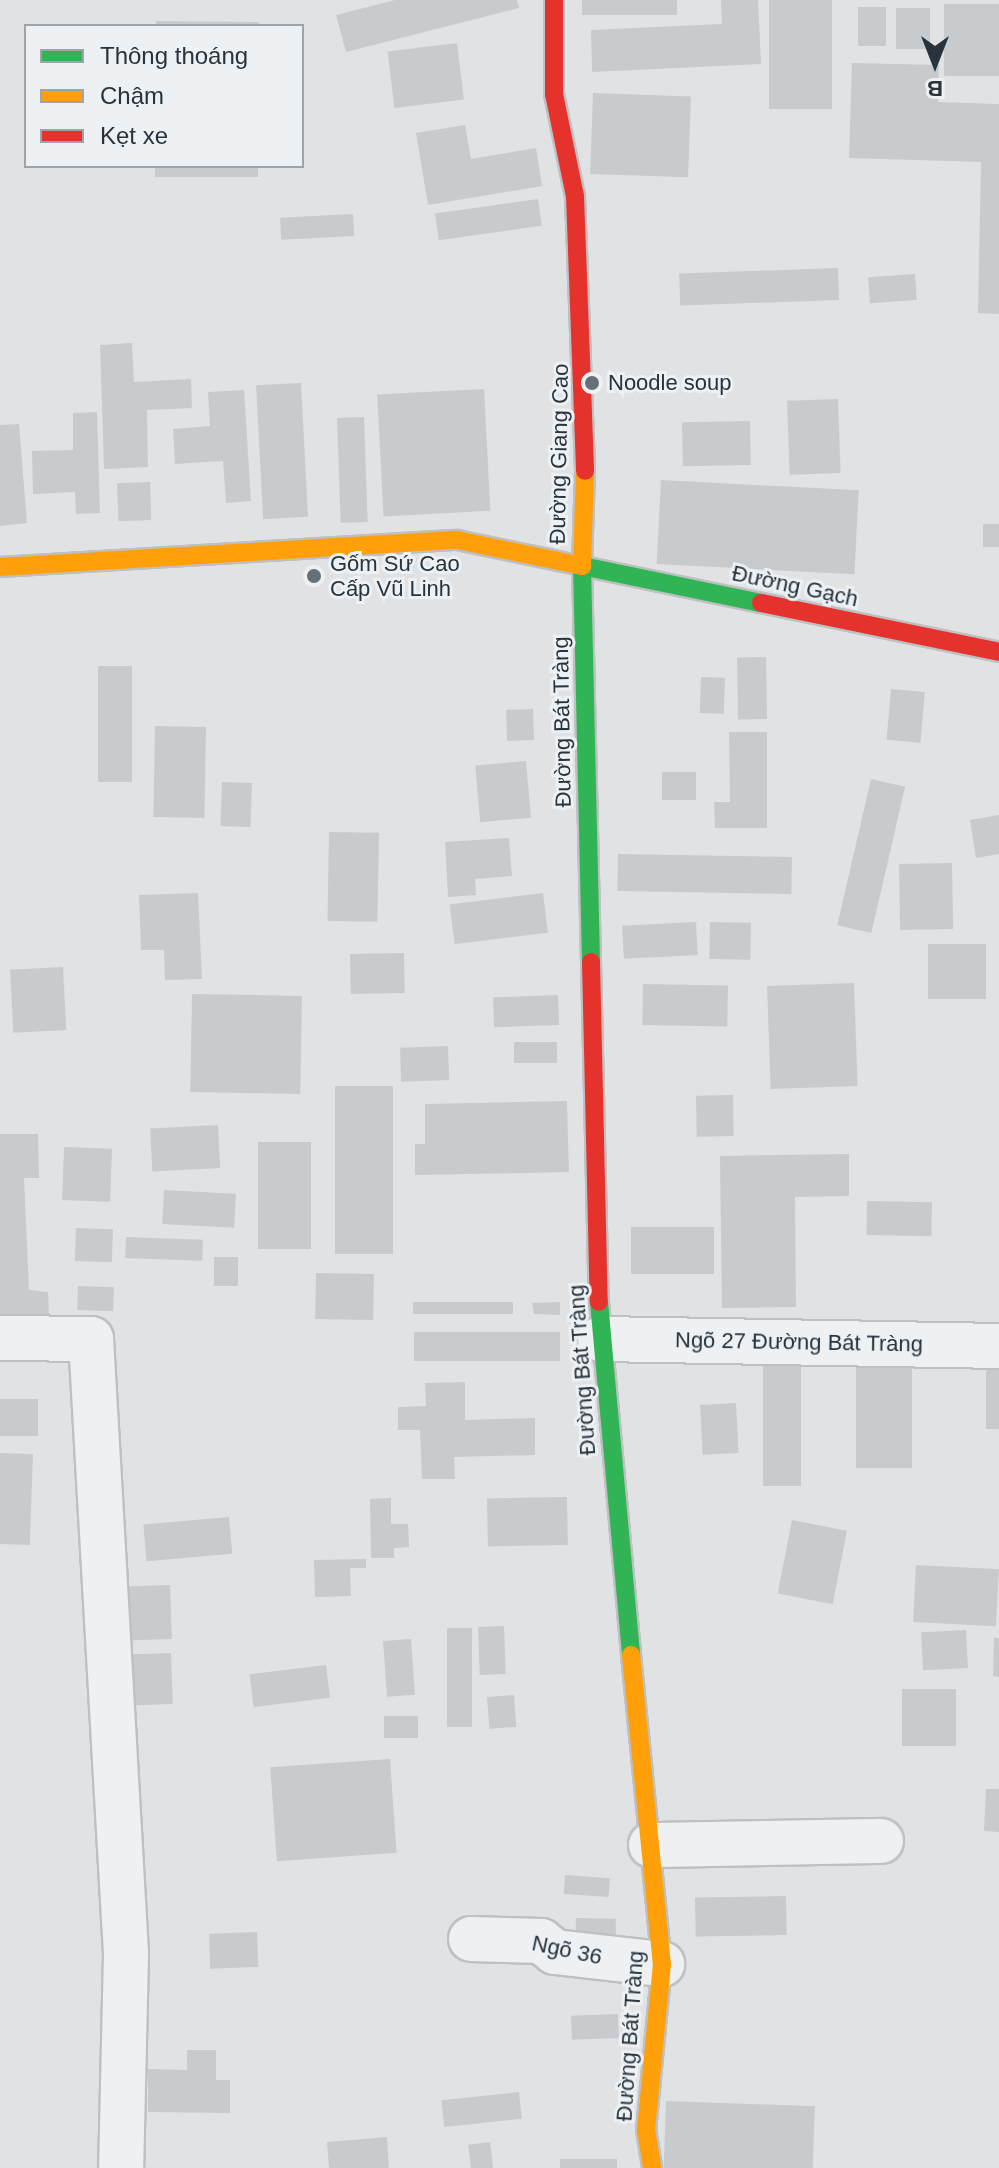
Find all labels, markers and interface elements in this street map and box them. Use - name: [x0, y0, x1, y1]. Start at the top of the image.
- legend: [24, 24, 304, 168]
- north arrow: [895, 24, 975, 104]
- text: Thông thoáng: [100, 42, 248, 69]
- text: B: [927, 76, 943, 101]
- text: Chậm: [100, 82, 164, 109]
- text: Kẹt xe: [100, 122, 168, 149]
- street label: Đường Giang Cao: [544, 363, 574, 545]
- place label: Noodle soup: [608, 370, 732, 396]
- marker: Noodle soup: [583, 374, 601, 392]
- place label: Gốm Sứ Cao Cấp Vũ Linh: [330, 550, 460, 602]
- street label: Đường Gạch: [730, 560, 860, 612]
- marker: Gốm Sứ Cao Cấp Vũ Linh: [305, 567, 323, 585]
- street label: Đường Bát Tràng: [547, 636, 577, 808]
- street label: Đường Bát Tràng: [563, 1284, 601, 1456]
- street label: Ngõ 27 Đường Bát Tràng: [675, 1327, 923, 1357]
- street label: Ngõ 36: [530, 1930, 604, 1970]
- street label: Đường Bát Tràng: [611, 1950, 649, 2122]

